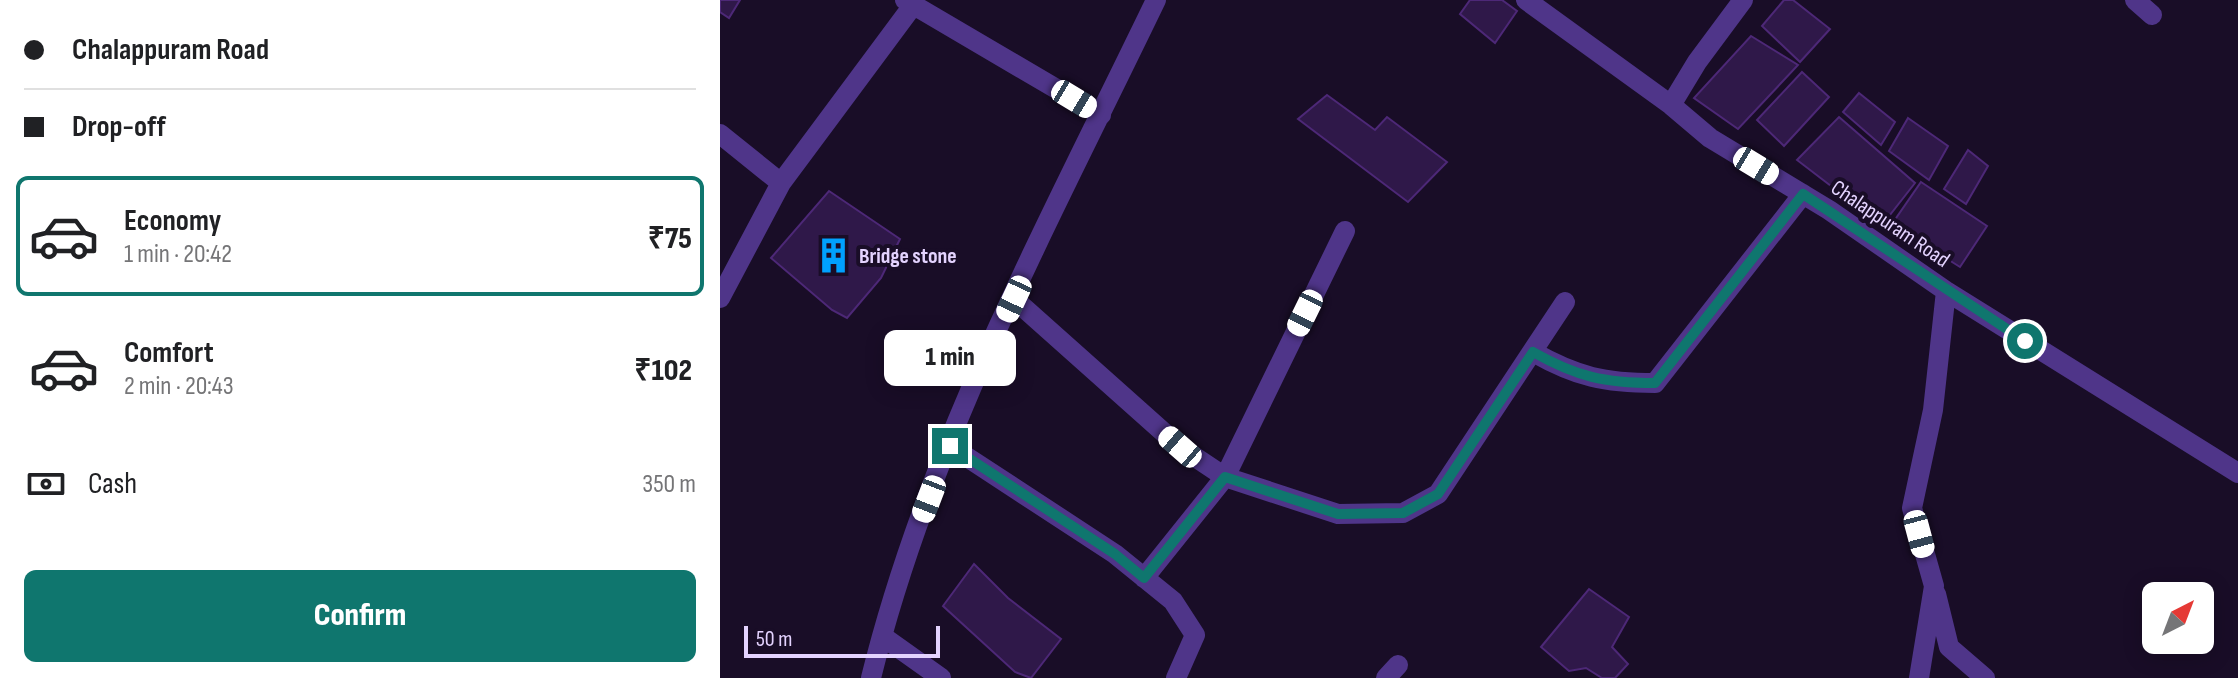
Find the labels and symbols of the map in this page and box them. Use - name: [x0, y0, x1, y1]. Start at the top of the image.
- car: [1047, 76, 1101, 122]
- car: [1729, 143, 1783, 189]
- street label: Chalappuram Road: [1826, 174, 1954, 274]
- building icon: Bridge stone: [814, 237, 852, 275]
- place label: Bridge stone: [859, 243, 957, 270]
- car: [993, 272, 1035, 326]
- car: [1284, 286, 1326, 340]
- route start: [2007, 323, 2043, 359]
- callout: 1 min: [884, 330, 1016, 386]
- car: [1154, 422, 1206, 472]
- route end: [932, 428, 968, 464]
- car: [909, 472, 949, 526]
- car: [1901, 508, 1937, 560]
- north arrow: [2142, 582, 2214, 654]
- scale bar: [744, 622, 940, 658]

